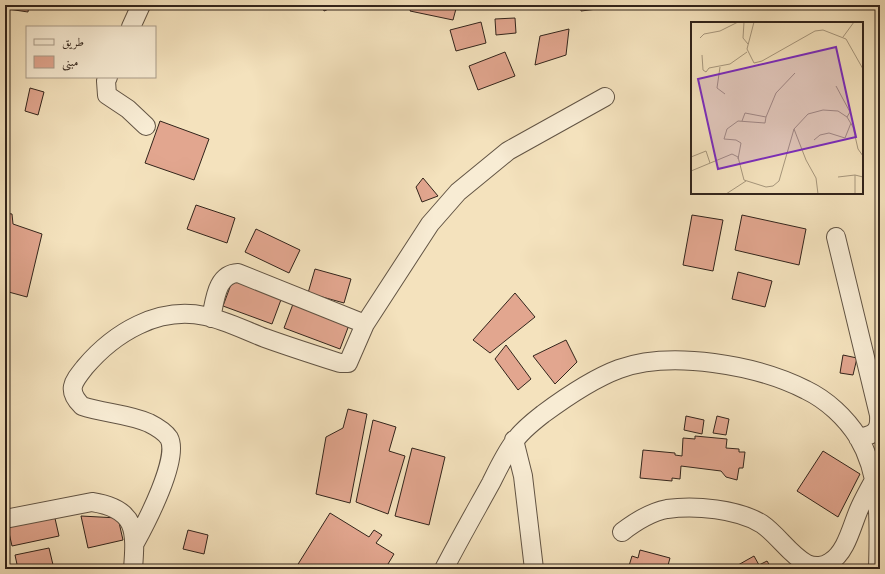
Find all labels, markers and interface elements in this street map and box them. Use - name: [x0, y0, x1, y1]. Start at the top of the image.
- inset map: [691, 22, 863, 194]
- legend: [26, 26, 156, 78]
- text: طريق: [62, 34, 84, 50]
- text: مبنى: [62, 54, 78, 71]

